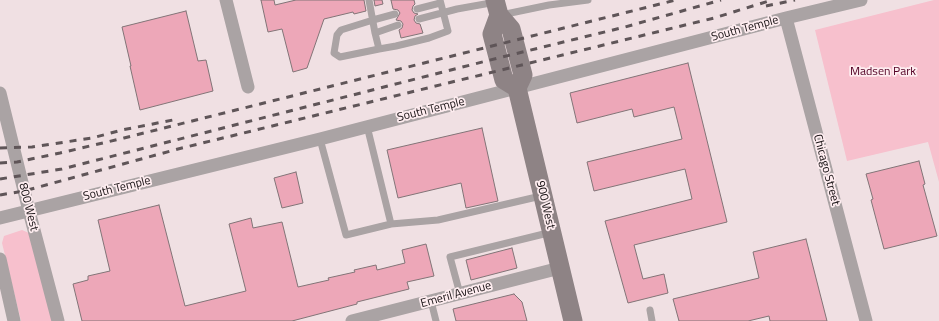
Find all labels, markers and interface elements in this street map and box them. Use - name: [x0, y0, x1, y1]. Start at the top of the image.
- street label: South Temple: [710, 13, 780, 45]
- park label: Madsen Park: [850, 65, 916, 79]
- street label: South Temple: [396, 95, 466, 125]
- street label: Chicago Street: [810, 133, 842, 207]
- street label: South Temple: [82, 174, 152, 204]
- street label: 900 West: [532, 179, 558, 231]
- street label: 800 West: [15, 181, 41, 233]
- street label: Emeril Avenue: [419, 279, 493, 311]

